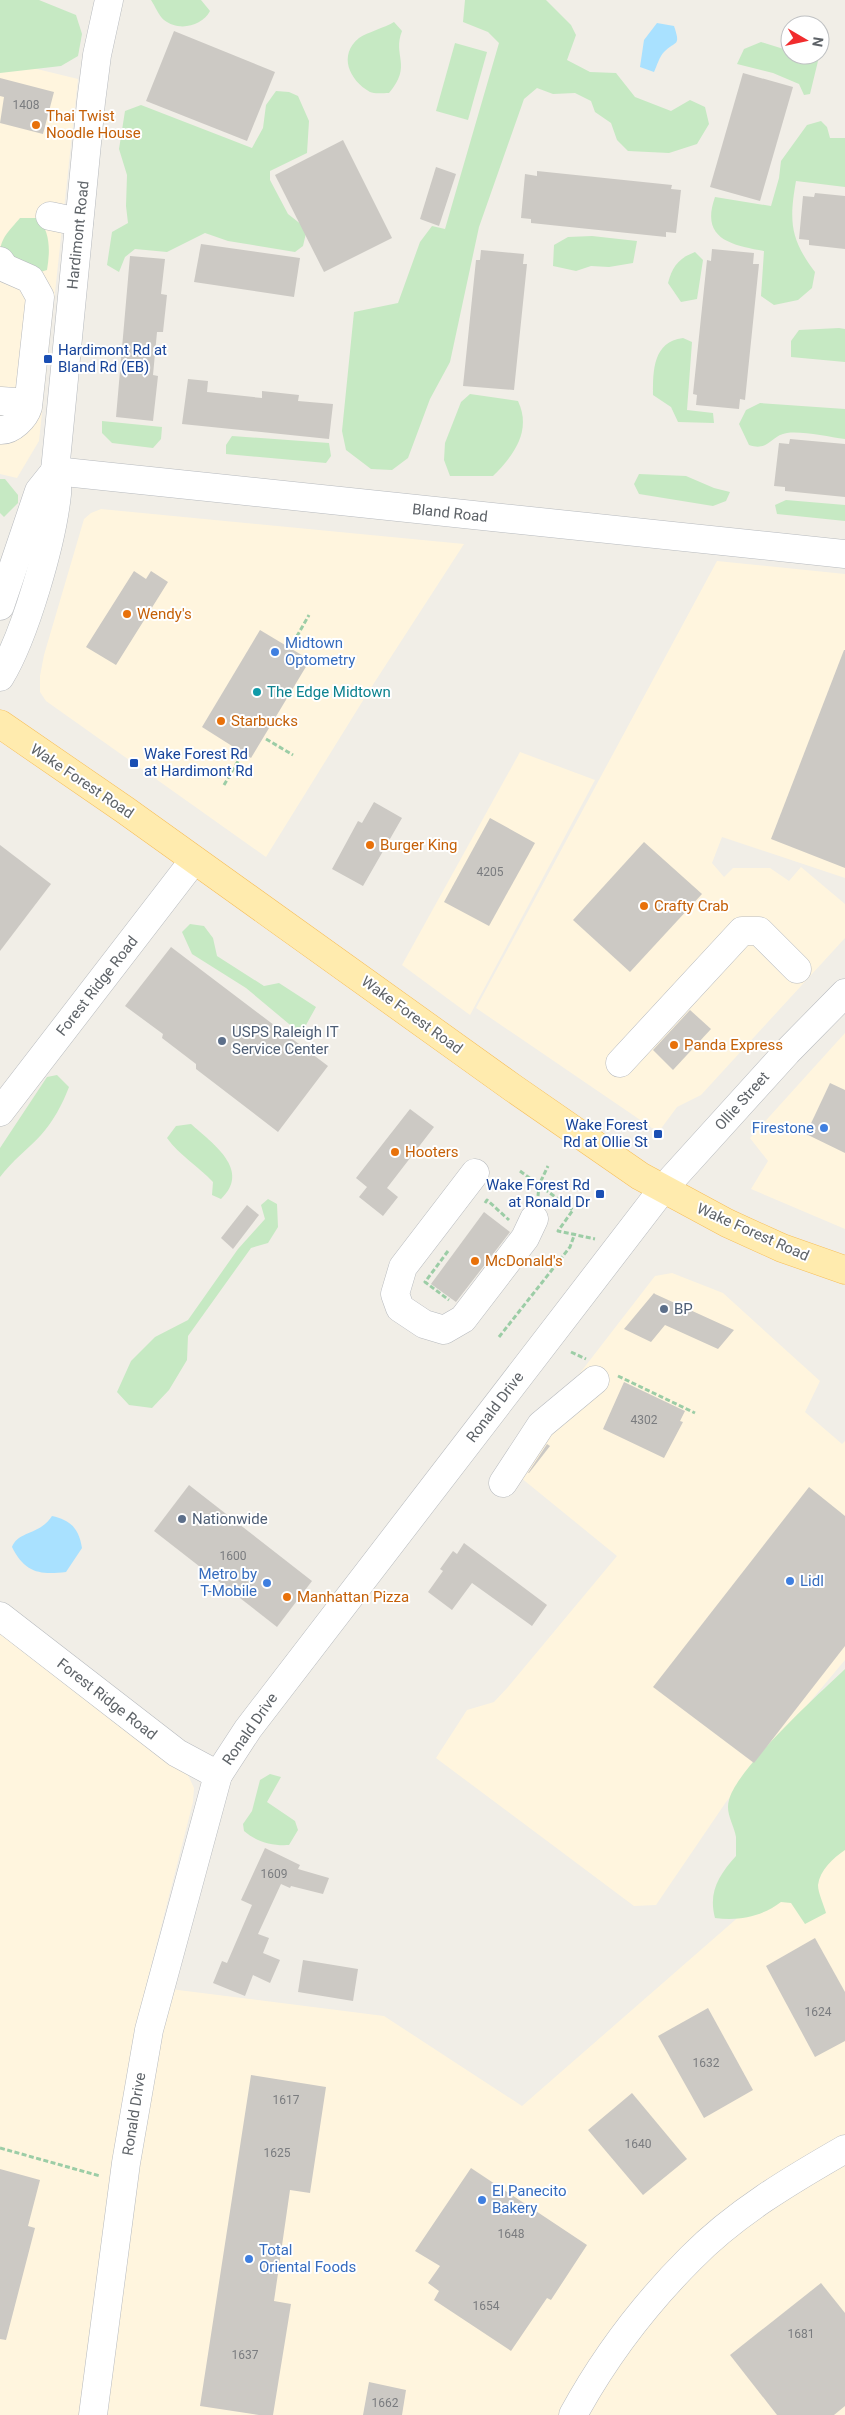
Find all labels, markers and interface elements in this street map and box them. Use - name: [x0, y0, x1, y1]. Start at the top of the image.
- north arrow: [780, 15, 830, 65]
- text: N: [809, 36, 827, 48]
- house number: 1408: [13, 98, 40, 112]
- place label: Thai Twist Noodle House: [46, 107, 141, 142]
- marker: Thai Twist Noodle House: [30, 119, 42, 131]
- street label: Hardimont Road: [63, 180, 93, 290]
- place label: Hardimont Rd at Bland Rd (EB): [58, 341, 167, 376]
- marker: Hardimont Rd at Bland Rd (EB): [42, 353, 54, 365]
- street label: Bland Road: [411, 500, 489, 526]
- place label: Wendy's: [137, 605, 192, 623]
- marker: Wendy's: [121, 608, 133, 620]
- place label: Midtown Optometry: [285, 634, 355, 669]
- marker: Midtown Optometry: [269, 646, 281, 658]
- place label: The Edge Midtown: [267, 683, 391, 701]
- marker: The Edge Midtown: [251, 686, 263, 698]
- place label: Starbucks: [231, 712, 298, 730]
- marker: Starbucks: [215, 715, 227, 727]
- street label: Wake Forest Road: [27, 740, 137, 822]
- place label: Wake Forest Rd at Hardimont Rd: [144, 745, 253, 780]
- marker: Wake Forest Rd at Hardimont Rd: [128, 757, 140, 769]
- place label: Burger King: [380, 836, 458, 854]
- marker: Burger King: [364, 839, 376, 851]
- house number: 4205: [477, 865, 504, 879]
- place label: Crafty Crab: [654, 897, 729, 915]
- marker: Crafty Crab: [638, 900, 650, 912]
- street label: Forest Ridge Road: [52, 932, 142, 1040]
- street label: Wake Forest Road: [358, 972, 466, 1058]
- place label: USPS Raleigh IT Service Center: [232, 1023, 339, 1058]
- marker: USPS Raleigh IT Service Center: [216, 1035, 228, 1047]
- place label: Panda Express: [684, 1036, 783, 1054]
- marker: Panda Express: [668, 1039, 680, 1051]
- street label: Ollie Street: [711, 1068, 773, 1134]
- place label: Wake Forest Rd at Ollie St: [563, 1116, 648, 1151]
- place label: Firestone: [752, 1119, 814, 1137]
- marker: Firestone: [818, 1122, 830, 1134]
- marker: Wake Forest Rd at Ollie St: [652, 1128, 664, 1140]
- place label: Hooters: [405, 1143, 459, 1161]
- marker: Hooters: [389, 1146, 401, 1158]
- place label: Wake Forest Rd at Ronald Dr: [486, 1176, 590, 1211]
- marker: Wake Forest Rd at Ronald Dr: [594, 1188, 606, 1200]
- street label: Wake Forest Road: [694, 1199, 812, 1265]
- place label: McDonald's: [485, 1252, 563, 1270]
- marker: McDonald's: [469, 1255, 481, 1267]
- place label: BP: [674, 1300, 693, 1318]
- marker: BP: [658, 1303, 670, 1315]
- street label: Ronald Drive: [463, 1368, 527, 1446]
- house number: 4302: [631, 1413, 658, 1427]
- place label: Nationwide: [192, 1510, 268, 1528]
- marker: Nationwide: [176, 1513, 188, 1525]
- house number: 1600: [220, 1549, 247, 1563]
- place label: Metro by T-Mobile: [198, 1565, 257, 1600]
- place label: Lidl: [800, 1572, 824, 1590]
- marker: Lidl: [784, 1575, 796, 1587]
- marker: Metro by T-Mobile: [261, 1577, 273, 1589]
- place label: Manhattan Pizza: [297, 1588, 409, 1606]
- marker: Manhattan Pizza: [281, 1591, 293, 1603]
- street label: Forest Ridge Road: [53, 1654, 161, 1744]
- street label: Ronald Drive: [219, 1689, 281, 1768]
- house number: 1609: [261, 1867, 287, 1881]
- house number: 1624: [805, 2005, 832, 2019]
- house number: 1632: [693, 2056, 720, 2070]
- street label: Ronald Drive: [119, 2071, 149, 2157]
- house number: 1617: [273, 2093, 300, 2107]
- house number: 1640: [625, 2137, 652, 2151]
- house number: 1625: [264, 2146, 291, 2160]
- place label: El Panecito Bakery: [492, 2182, 567, 2217]
- marker: El Panecito Bakery: [476, 2194, 488, 2206]
- house number: 1648: [498, 2227, 525, 2241]
- place label: Total Oriental Foods: [259, 2241, 356, 2276]
- marker: Total Oriental Foods: [243, 2253, 255, 2265]
- house number: 1654: [473, 2299, 500, 2313]
- house number: 1681: [788, 2327, 814, 2341]
- house number: 1637: [232, 2348, 259, 2362]
- house number: 1662: [372, 2396, 399, 2410]

